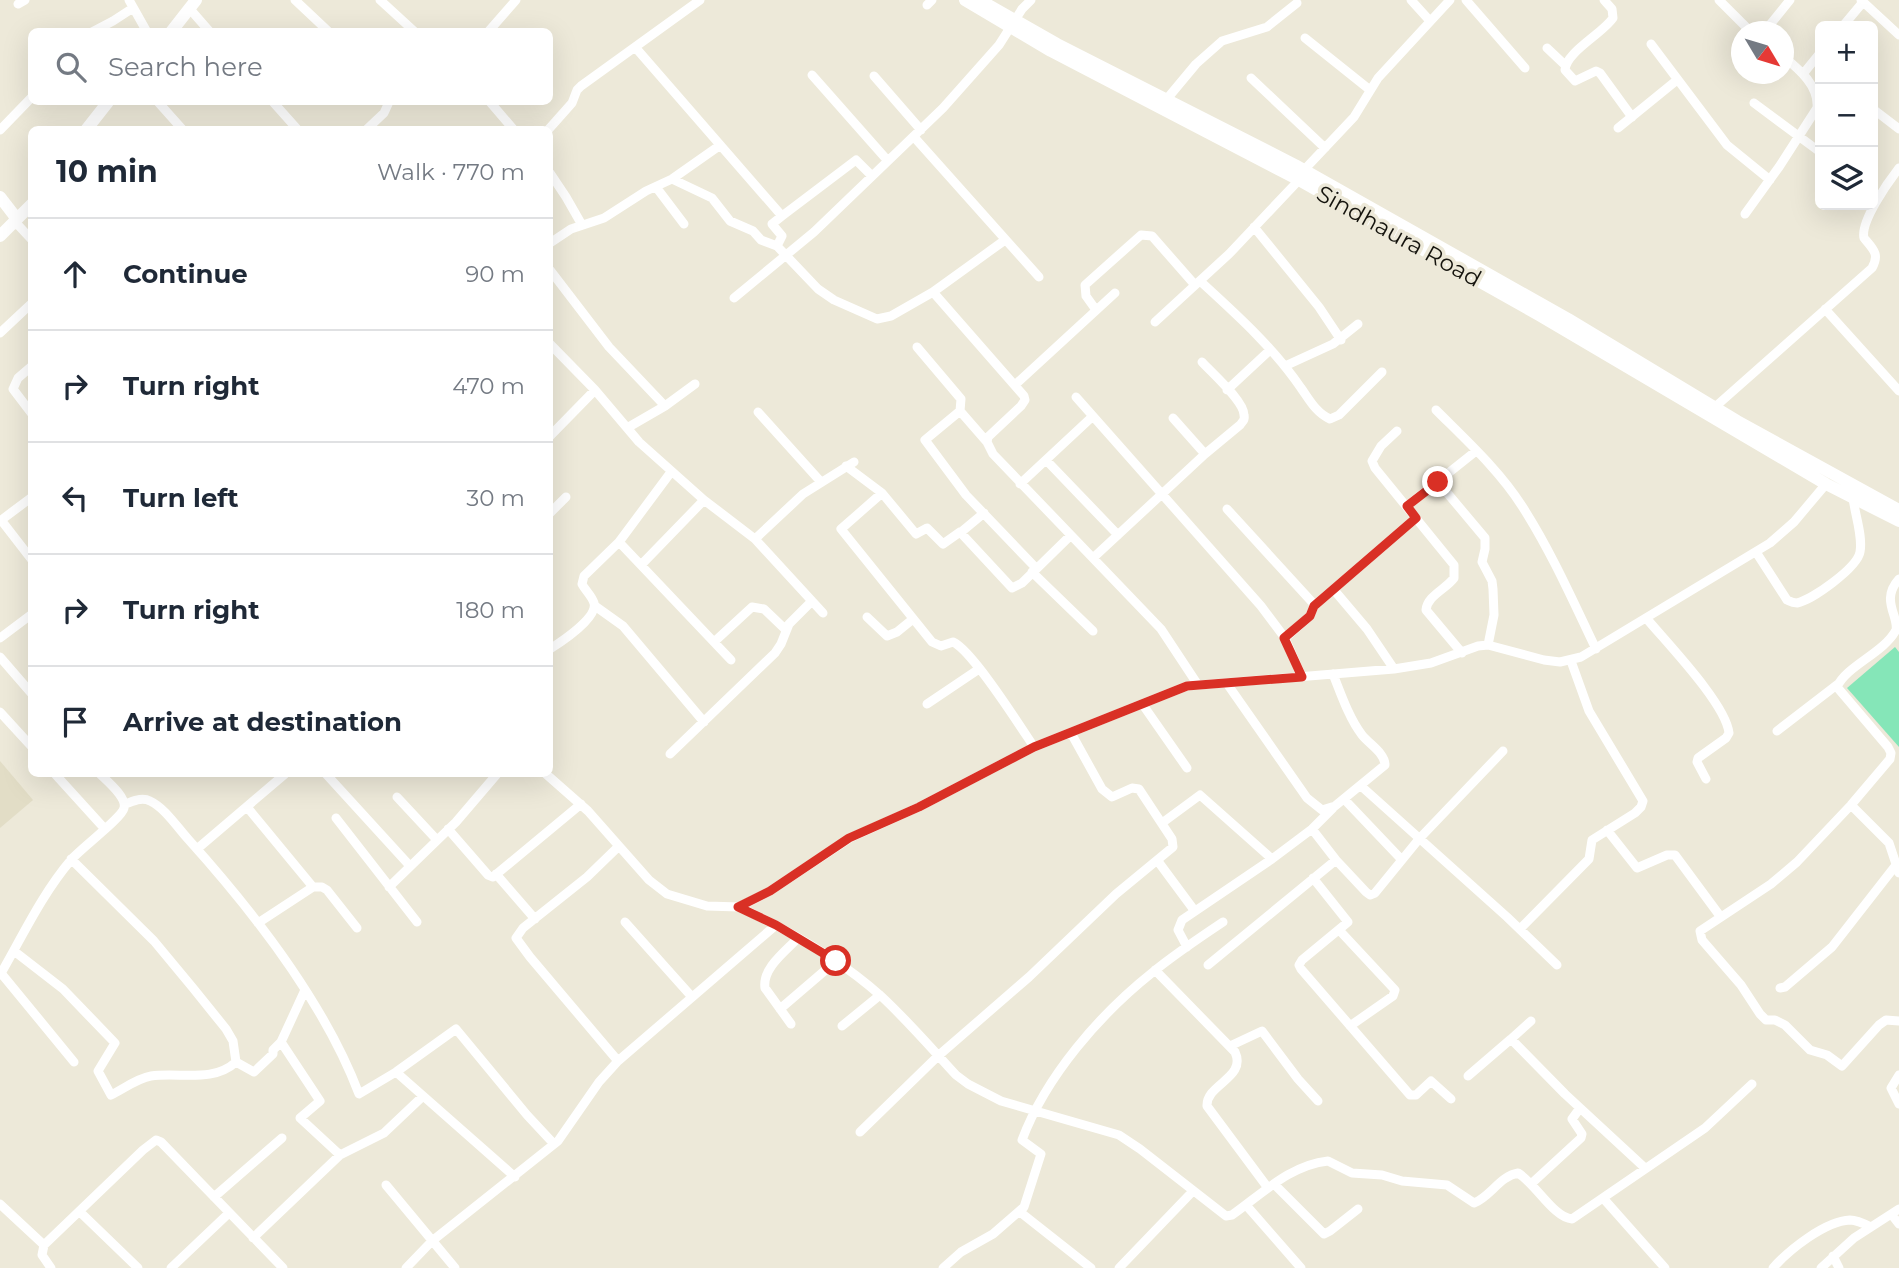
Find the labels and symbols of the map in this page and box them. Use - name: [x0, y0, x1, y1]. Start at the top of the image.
- north arrow: [1731, 21, 1794, 84]
- street label: Sindhaura Road: [1312, 179, 1486, 293]
- route end: [1422, 466, 1453, 497]
- route start: [820, 945, 851, 976]

